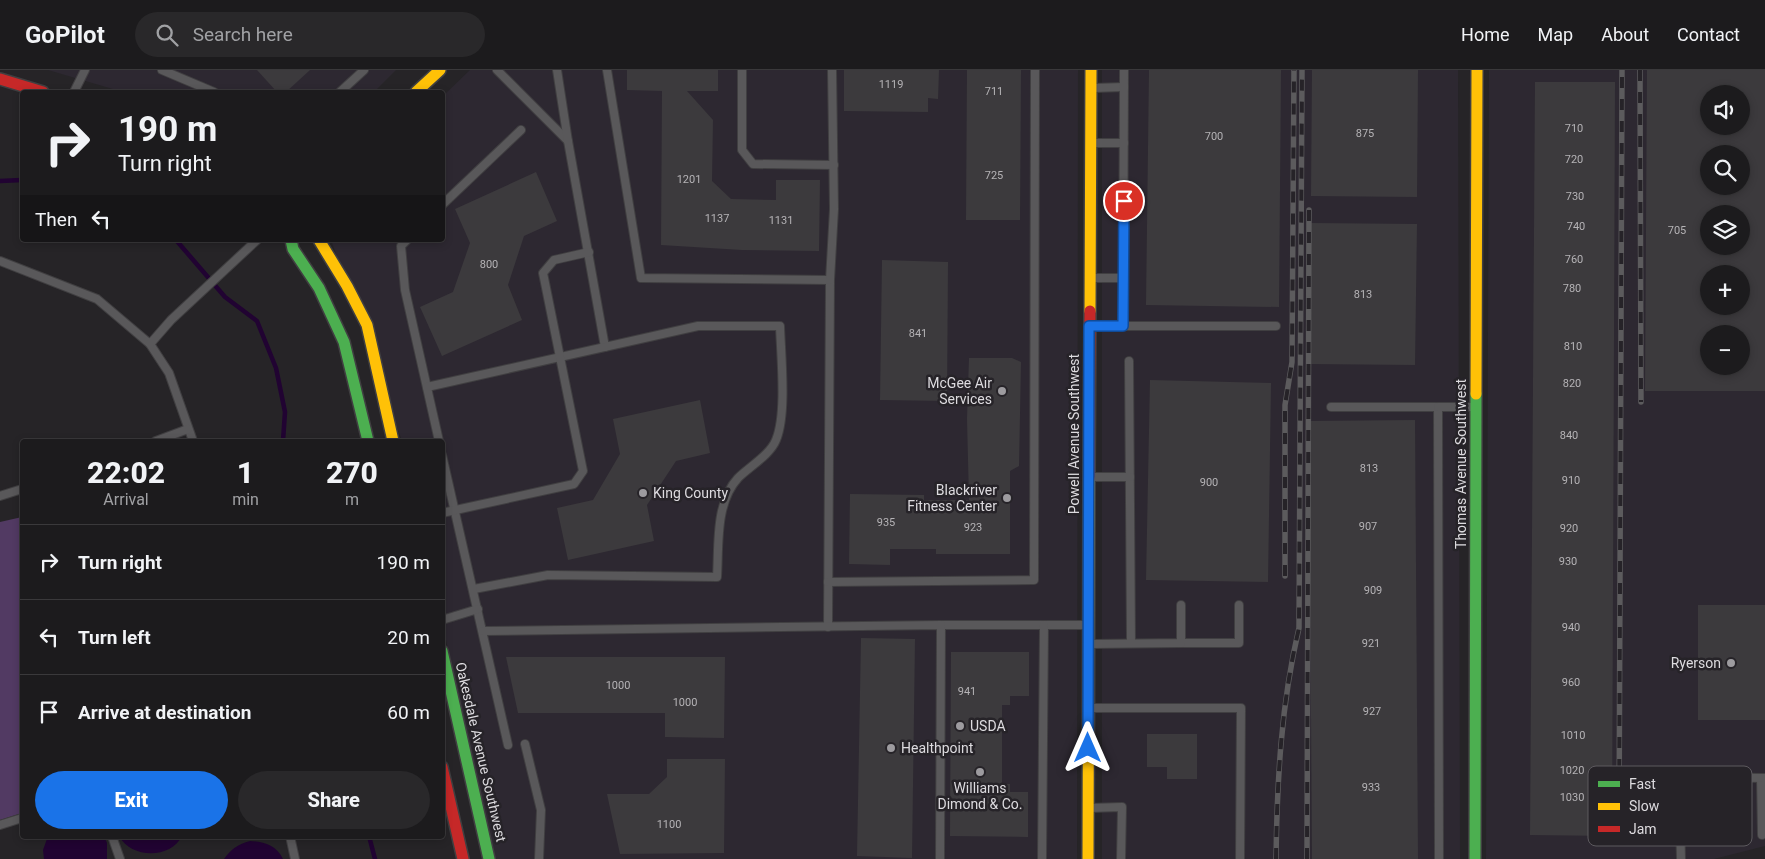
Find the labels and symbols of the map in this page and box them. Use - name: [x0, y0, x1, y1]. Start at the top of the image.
- house number: 1119: [879, 78, 903, 91]
- house number: 711: [985, 85, 1003, 98]
- house number: 710: [1565, 122, 1583, 135]
- house number: 875: [1356, 127, 1374, 140]
- house number: 700: [1205, 130, 1223, 143]
- house number: 720: [1565, 153, 1583, 166]
- house number: 725: [985, 169, 1003, 182]
- house number: 1201: [677, 173, 701, 186]
- pin: [1103, 180, 1145, 222]
- house number: 730: [1566, 190, 1584, 203]
- house number: 1137: [705, 212, 729, 225]
- house number: 1131: [769, 214, 793, 227]
- house number: 740: [1567, 220, 1585, 233]
- house number: 705: [1668, 224, 1686, 237]
- house number: 760: [1565, 253, 1583, 266]
- house number: 800: [480, 258, 498, 271]
- house number: 780: [1563, 282, 1581, 295]
- house number: 813: [1354, 288, 1372, 301]
- house number: 841: [909, 327, 927, 340]
- house number: 810: [1564, 340, 1582, 353]
- street label: Powell Avenue Southwest: [1066, 353, 1082, 514]
- place label: McGee Air Services: [927, 375, 992, 407]
- house number: 820: [1563, 377, 1581, 390]
- street label: Thomas Avenue Southwest: [1453, 379, 1469, 549]
- marker: McGee Air Services: [996, 385, 1008, 397]
- house number: 840: [1560, 429, 1578, 442]
- house number: 813: [1360, 462, 1378, 475]
- house number: 910: [1562, 474, 1580, 487]
- house number: 900: [1200, 476, 1218, 489]
- place label: Blackriver Fitness Center: [907, 482, 997, 514]
- place label: King County: [653, 485, 728, 501]
- marker: King County: [637, 487, 649, 499]
- marker: Blackriver Fitness Center: [1001, 492, 1013, 504]
- house number: 935: [877, 516, 895, 529]
- house number: 907: [1359, 520, 1377, 533]
- house number: 923: [964, 521, 982, 534]
- house number: 920: [1560, 522, 1578, 535]
- house number: 930: [1559, 555, 1577, 568]
- house number: 909: [1364, 584, 1382, 597]
- house number: 940: [1562, 621, 1580, 634]
- house number: 921: [1362, 637, 1380, 650]
- place label: Ryerson: [1671, 655, 1721, 671]
- marker: Ryerson: [1725, 657, 1737, 669]
- street label: Oakesdale Avenue Southwest: [453, 661, 510, 844]
- house number: 960: [1562, 676, 1580, 689]
- house number: 1000: [606, 679, 630, 692]
- house number: 941: [958, 685, 976, 698]
- house number: 1000: [673, 696, 697, 709]
- house number: 927: [1363, 705, 1381, 718]
- place label: USDA: [970, 718, 1006, 734]
- marker: USDA: [954, 720, 966, 732]
- position arrow: [1061, 721, 1113, 773]
- house number: 1010: [1561, 729, 1585, 742]
- place label: Healthpoint: [901, 740, 974, 756]
- marker: Healthpoint: [885, 742, 897, 754]
- house number: 1020: [1560, 764, 1584, 777]
- marker: Williams Dimond & Co.: [974, 766, 986, 778]
- legend: [1588, 766, 1752, 846]
- text: Fast: [1629, 776, 1656, 792]
- place label: Williams Dimond & Co.: [938, 780, 1022, 812]
- house number: 933: [1362, 781, 1380, 794]
- house number: 1030: [1560, 791, 1584, 804]
- text: Slow: [1629, 798, 1660, 814]
- house number: 1100: [657, 818, 681, 831]
- text: Jam: [1629, 821, 1657, 837]

